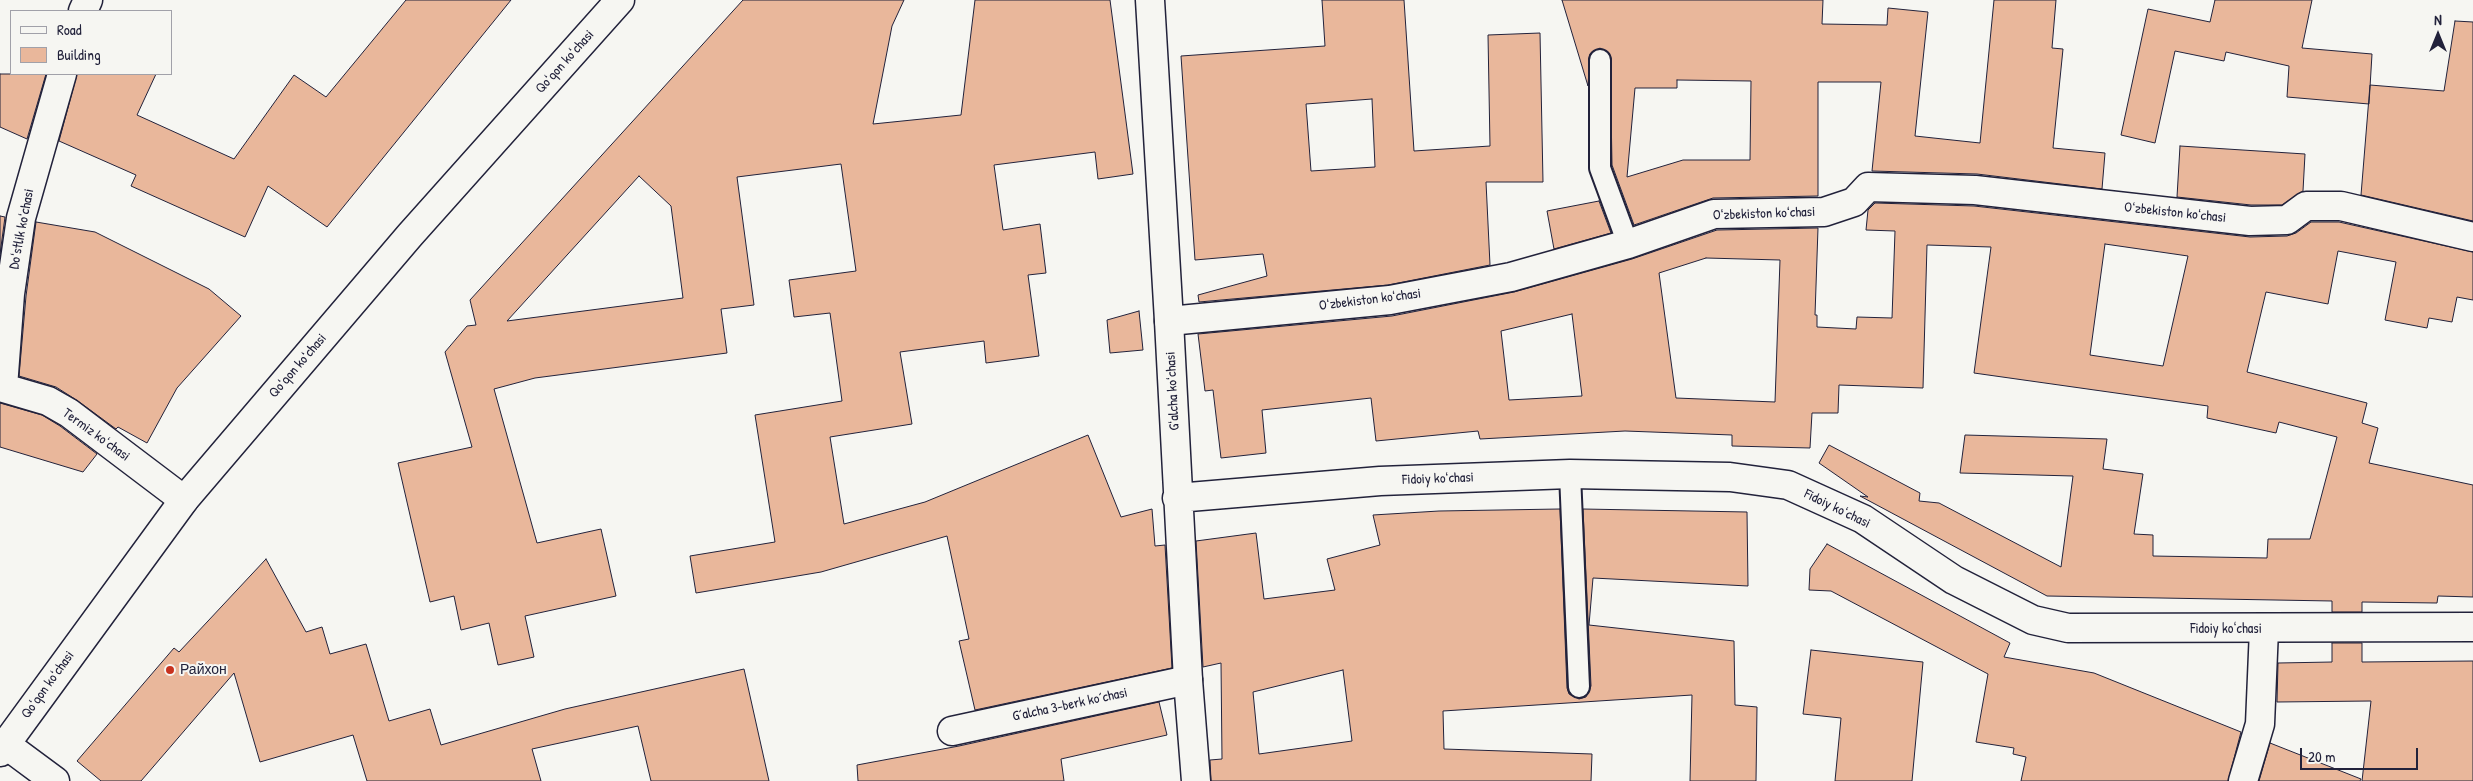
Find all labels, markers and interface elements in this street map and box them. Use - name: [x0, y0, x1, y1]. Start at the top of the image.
- legend: [10, 10, 172, 75]
- north arrow: [2413, 10, 2463, 60]
- text: N: [2434, 10, 2442, 29]
- text: Road: [57, 19, 82, 40]
- street label: Qoʻqon koʻchasi: [532, 27, 598, 97]
- text: Building: [57, 44, 101, 65]
- street label: Doʻstlik koʻchasi: [6, 187, 38, 271]
- street label: Oʻzbekiston koʻchasi: [2123, 199, 2227, 227]
- street label: Oʻzbekiston koʻchasi: [1713, 204, 1815, 224]
- street label: Oʻzbekiston koʻchasi: [1318, 285, 1422, 315]
- street label: Qoʻqon koʻchasi: [266, 330, 330, 402]
- street label: Gʻalcha koʻchasi: [1163, 351, 1183, 431]
- street label: Termiz koʻchasi: [59, 405, 133, 465]
- street label: Fidoiy koʻchasi: [1402, 469, 1474, 489]
- street label: Fidoiy koʻchasi: [1801, 486, 1873, 532]
- street label: Fidoiy koʻchasi: [2190, 621, 2262, 637]
- street label: Qoʻqon koʻchasi: [18, 648, 78, 722]
- place label: Райхон: [180, 662, 227, 678]
- marker: Райхон: [164, 664, 176, 676]
- street label: Gʼalcha 3-berk koʼchasi: [1011, 685, 1129, 725]
- scale bar: [2303, 738, 2420, 770]
- text: 20 m: [2308, 746, 2335, 767]

